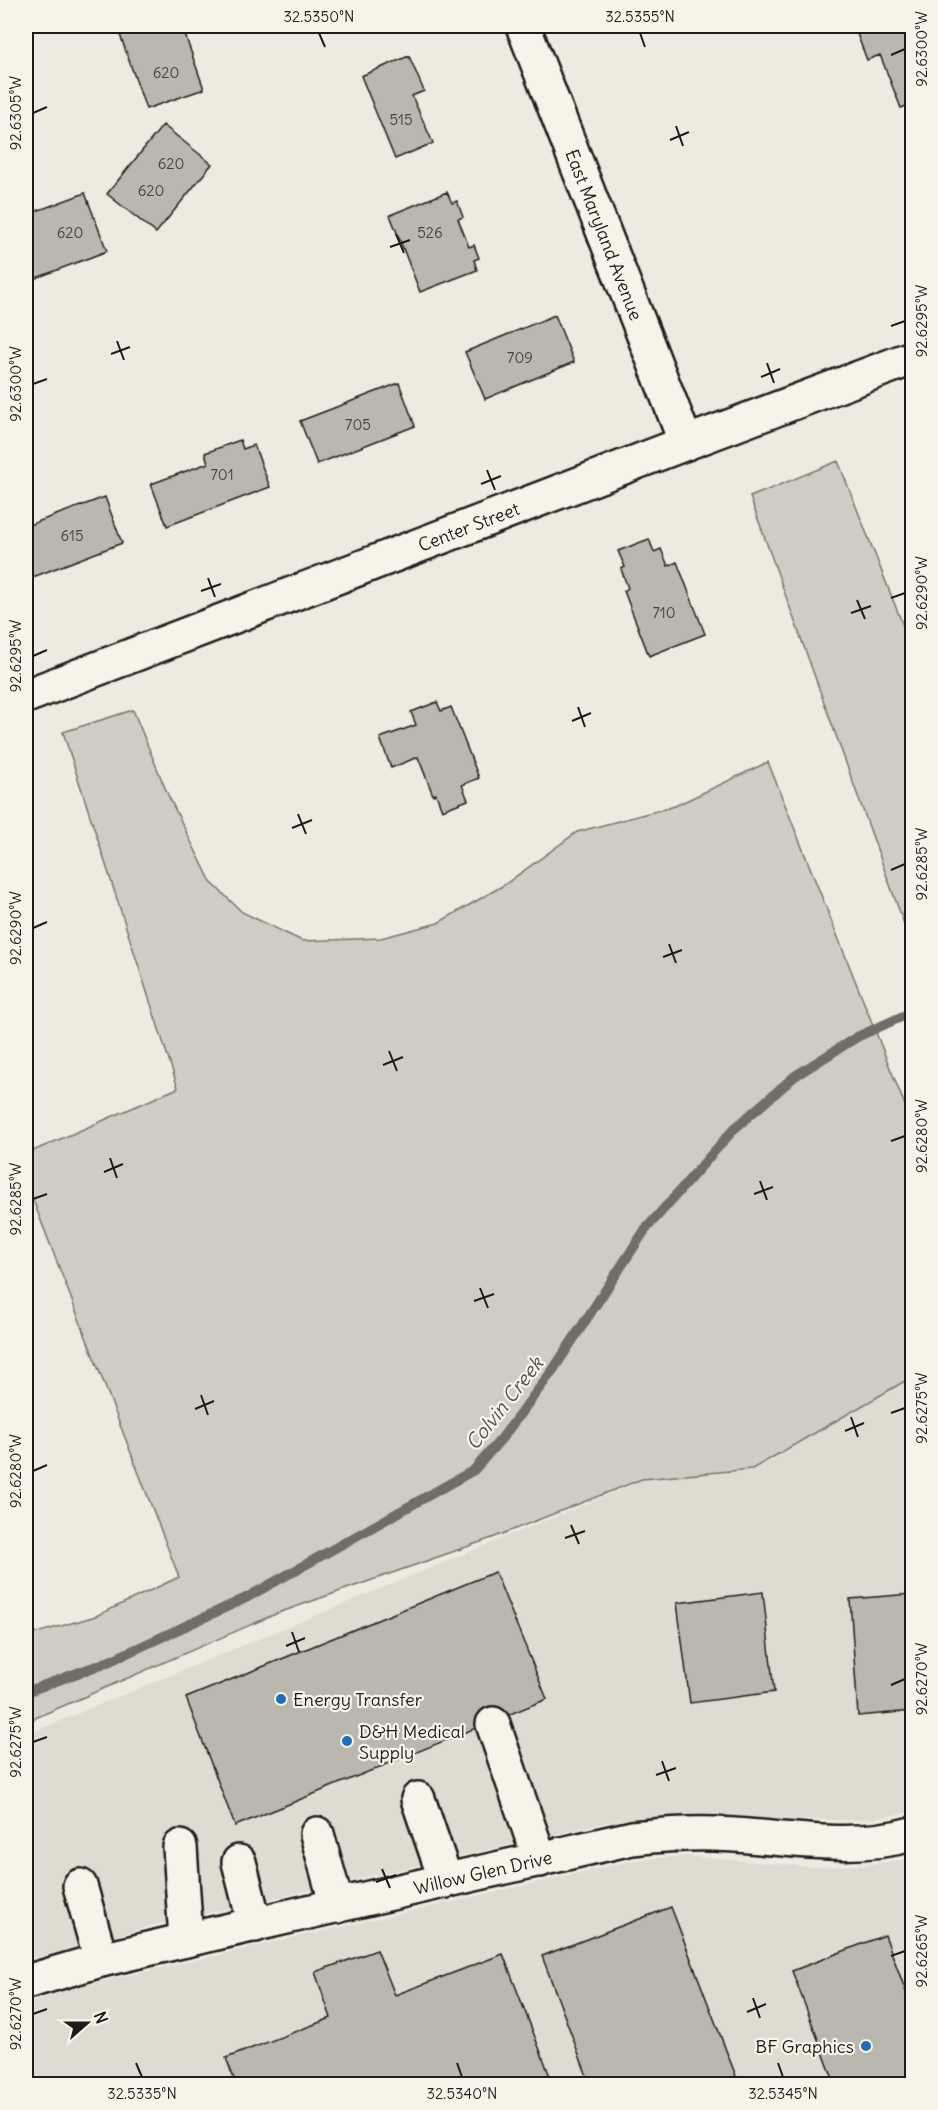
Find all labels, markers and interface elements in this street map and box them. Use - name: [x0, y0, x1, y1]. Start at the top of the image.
- text: 32.5350°N: [284, 7, 354, 26]
- text: 32.5355°N: [605, 7, 675, 26]
- text: 92.6300°W: [912, 11, 931, 87]
- house number: 620: [153, 63, 179, 82]
- text: 92.6305°W: [6, 76, 25, 150]
- house number: 515: [389, 110, 413, 129]
- street label: East Maryland Avenue: [561, 146, 648, 323]
- house number: 620: [158, 154, 184, 173]
- house number: 620: [138, 181, 164, 200]
- house number: 620: [57, 223, 83, 242]
- house number: 526: [417, 223, 443, 242]
- text: 92.6295°W: [912, 284, 931, 357]
- text: 92.6300°W: [6, 346, 25, 422]
- house number: 709: [507, 348, 533, 367]
- house number: 705: [345, 415, 371, 434]
- house number: 701: [210, 465, 234, 484]
- street label: Center Street: [415, 497, 523, 556]
- house number: 615: [60, 526, 84, 545]
- text: 92.6290°W: [912, 556, 931, 630]
- house number: 710: [652, 603, 676, 622]
- text: 92.6295°W: [6, 619, 25, 692]
- text: 92.6285°W: [912, 827, 931, 900]
- text: 92.6290°W: [6, 891, 25, 965]
- text: 92.6280°W: [912, 1099, 931, 1173]
- text: 92.6285°W: [6, 1162, 25, 1235]
- water label: Colvin Creek: [460, 1350, 549, 1455]
- text: 92.6275°W: [912, 1372, 931, 1444]
- text: 92.6280°W: [6, 1434, 25, 1508]
- text: 92.6270°W: [912, 1642, 931, 1715]
- place label: Energy Transfer: [293, 1688, 423, 1711]
- marker: Energy Transfer: [274, 1692, 288, 1706]
- text: 92.6275°W: [6, 1706, 25, 1778]
- place label: D&H Medical Supply: [359, 1720, 465, 1764]
- marker: D&H Medical Supply: [340, 1734, 354, 1748]
- street label: Willow Glen Drive: [411, 1845, 554, 1899]
- text: 92.6265°W: [912, 1914, 931, 1987]
- text: 92.6270°W: [6, 1977, 25, 2050]
- north arrow: [57, 1993, 117, 2053]
- text: N: [90, 2009, 112, 2026]
- place label: BF Graphics: [755, 2035, 854, 2058]
- marker: BF Graphics: [859, 2039, 873, 2053]
- text: 32.5335°N: [107, 2084, 177, 2103]
- text: 32.5340°N: [427, 2084, 497, 2103]
- text: 32.5345°N: [748, 2084, 818, 2103]

